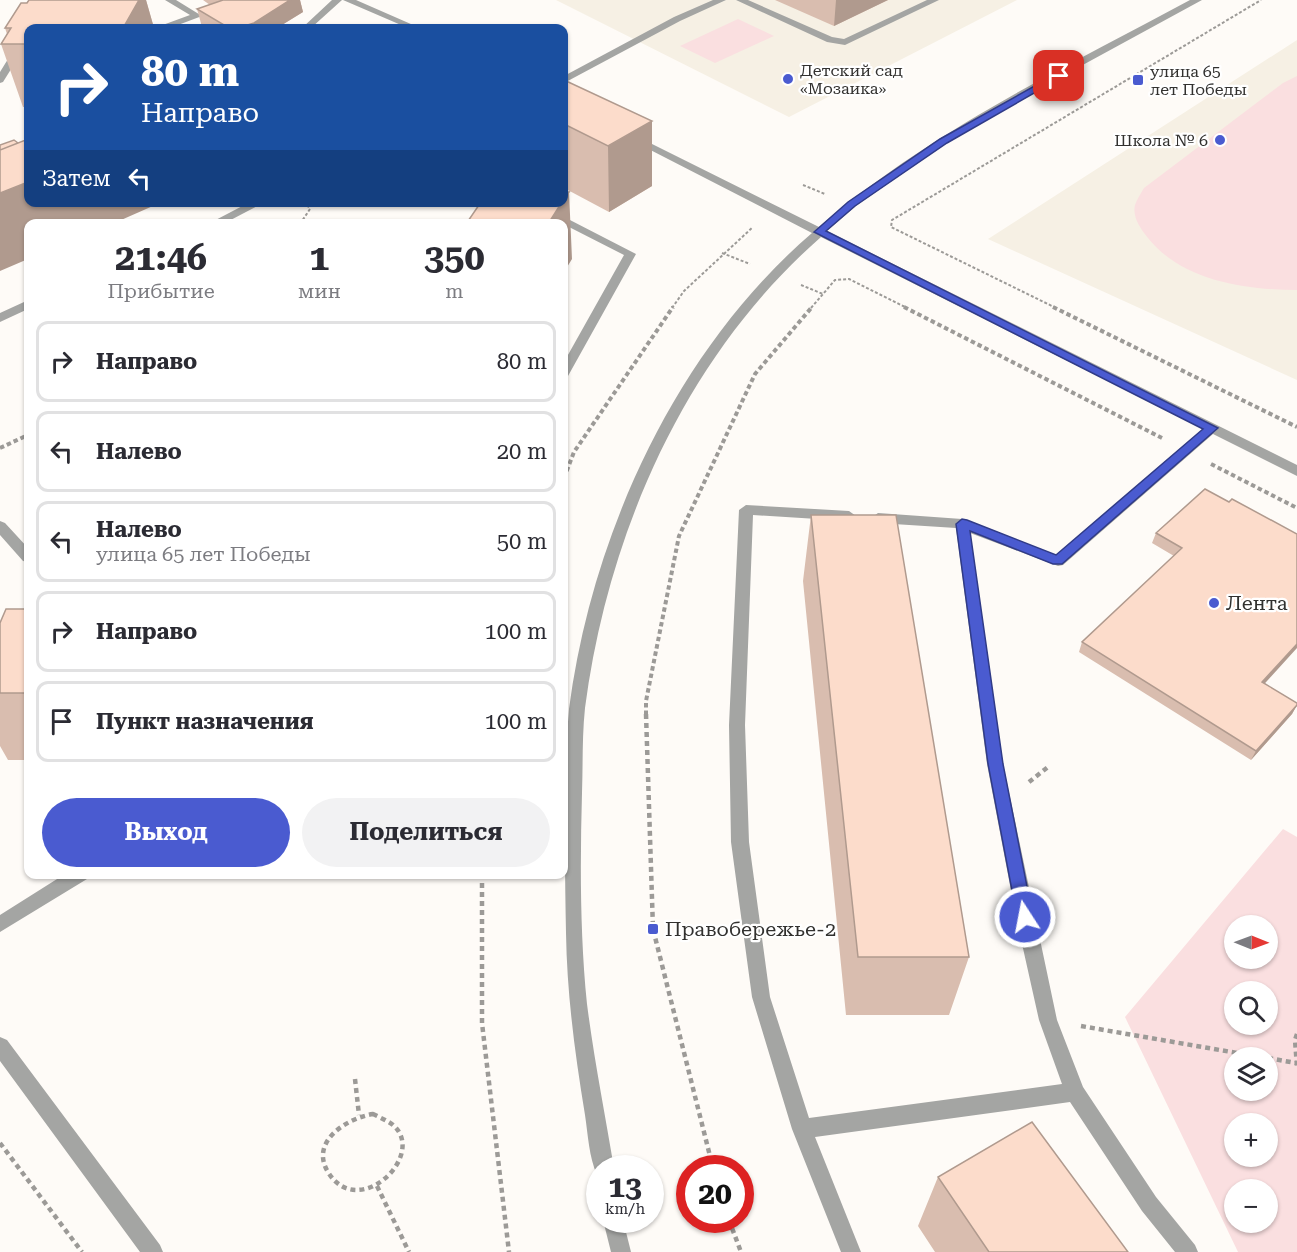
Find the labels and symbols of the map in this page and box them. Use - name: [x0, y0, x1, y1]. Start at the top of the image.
- pin: [1033, 50, 1084, 101]
- place label: Детский сад «Мозаика»: [800, 61, 903, 98]
- place label: улица 65 лет Победы: [1150, 62, 1247, 99]
- marker: Детский сад «Мозаика»: [781, 72, 795, 86]
- marker: улица 65 лет Победы: [1131, 73, 1145, 87]
- place label: Школа № 6: [1114, 131, 1208, 150]
- marker: Школа № 6: [1213, 133, 1227, 147]
- place label: Лента: [1226, 591, 1288, 615]
- marker: Лента: [1207, 596, 1221, 610]
- position arrow: [993, 885, 1057, 949]
- north arrow: [1224, 915, 1278, 969]
- place label: Правобережье-2: [665, 917, 836, 941]
- marker: Правобережье-2: [646, 922, 660, 936]
- speed limit sign: 20: [676, 1155, 754, 1233]

